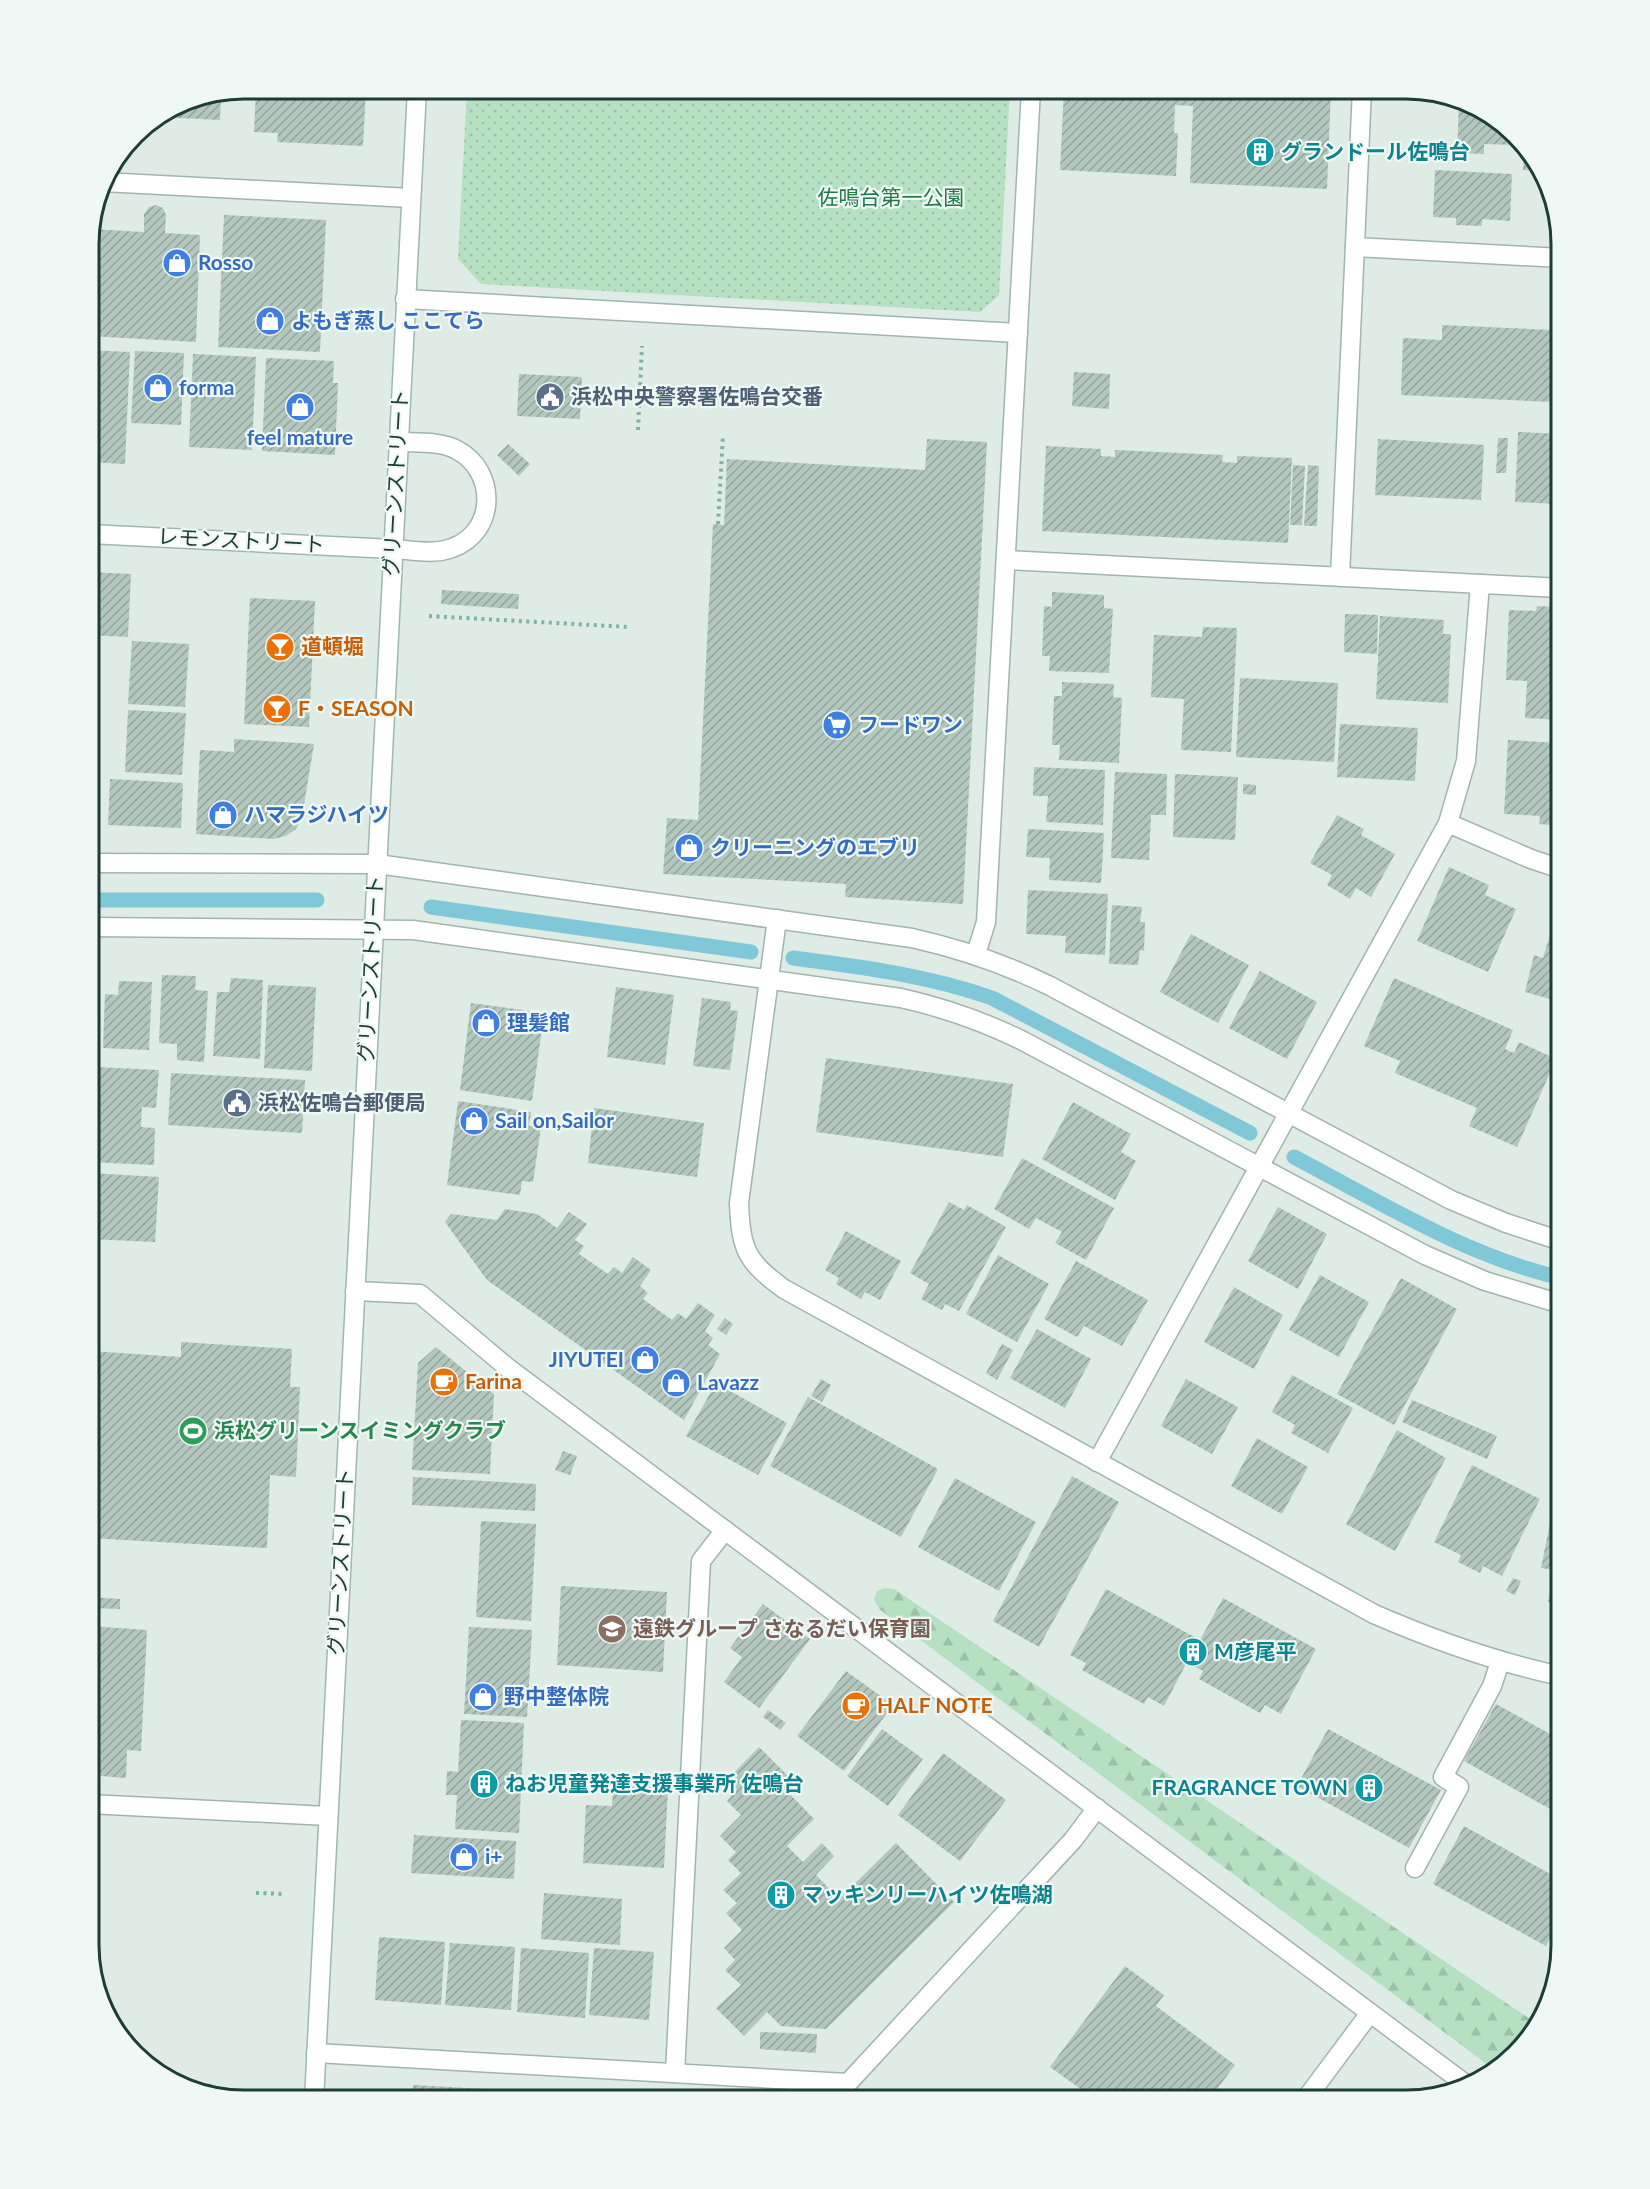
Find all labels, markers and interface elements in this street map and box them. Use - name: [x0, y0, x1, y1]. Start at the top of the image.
- building icon: グランドール佐鳴台: [1244, 136, 1276, 168]
- place label: グランドール佐鳴台: [1281, 138, 1470, 163]
- park label: 佐鳴台第一公園: [818, 184, 965, 209]
- shop icon: Rosso: [161, 247, 193, 279]
- place label: Rosso: [198, 249, 253, 274]
- shop icon: よもぎ蒸し ここてら: [254, 305, 286, 337]
- place label: よもぎ蒸し ここてら: [291, 307, 485, 332]
- shop icon: forma: [142, 372, 174, 404]
- place label: forma: [179, 374, 234, 399]
- public building icon: 浜松中央警察署佐鳴台交番: [534, 381, 566, 413]
- place label: 浜松中央警察署佐鳴台交番: [571, 383, 823, 408]
- street label: グリーンストリート: [377, 389, 412, 577]
- shop icon: feel mature: [284, 391, 316, 423]
- place label: feel mature: [247, 424, 353, 449]
- street label: レモンストリート: [157, 523, 325, 556]
- bar icon: 道頓堀: [264, 631, 296, 663]
- place label: 道頓堀: [301, 633, 364, 658]
- bar icon: F・SEASON: [261, 693, 293, 725]
- place label: F・SEASON: [298, 695, 414, 720]
- supermarket icon: フードワン: [821, 709, 853, 741]
- place label: フードワン: [858, 711, 963, 736]
- shop icon: ハマラジハイツ: [207, 799, 239, 831]
- place label: ハマラジハイツ: [244, 801, 389, 826]
- shop icon: クリーニングのエブリ: [673, 832, 705, 864]
- place label: クリーニングのエブリ: [710, 834, 920, 859]
- street label: グリーンストリート: [352, 875, 387, 1063]
- shop icon: 理髪館: [470, 1007, 502, 1039]
- place label: 理髪館: [507, 1009, 570, 1034]
- public building icon: 浜松佐鳴台郵便局: [221, 1087, 253, 1119]
- place label: 浜松佐鳴台郵便局: [258, 1089, 426, 1114]
- shop icon: Sail on,Sailor: [458, 1105, 490, 1137]
- place label: Sail on,Sailor: [495, 1107, 614, 1132]
- shop icon: JIYUTEI: [629, 1344, 661, 1376]
- place label: JIYUTEI: [549, 1346, 624, 1371]
- cafe icon: Farina: [428, 1366, 460, 1398]
- shop icon: Lavazz: [660, 1367, 692, 1399]
- place label: Farina: [465, 1368, 522, 1393]
- place label: Lavazz: [697, 1369, 759, 1394]
- sports icon: 浜松グリーンスイミングクラブ: [177, 1415, 209, 1447]
- place label: 浜松グリーンスイミングクラブ: [214, 1417, 506, 1442]
- street label: グリーンストリート: [322, 1468, 357, 1656]
- school or university icon: 遠鉄グループ さなるだい保育園: [596, 1613, 628, 1645]
- place label: 遠鉄グループ さなるだい保育園: [633, 1615, 931, 1640]
- building icon: M彦尾平: [1177, 1636, 1209, 1668]
- place label: M彦尾平: [1214, 1638, 1297, 1663]
- shop icon: 野中整体院: [467, 1681, 499, 1713]
- place label: 野中整体院: [504, 1683, 609, 1708]
- cafe icon: HALF NOTE: [840, 1690, 872, 1722]
- place label: HALF NOTE: [877, 1692, 992, 1717]
- building icon: ねお児童発達支援事業所 佐鳴台: [468, 1768, 500, 1800]
- place label: ねお児童発達支援事業所 佐鳴台: [505, 1770, 804, 1795]
- building icon: FRAGRANCE TOWN: [1353, 1772, 1385, 1804]
- place label: FRAGRANCE TOWN: [1152, 1774, 1348, 1799]
- shop icon: i+: [448, 1841, 480, 1873]
- place label: i+: [485, 1843, 503, 1868]
- building icon: マッキンリーハイツ佐鳴湖: [765, 1879, 797, 1911]
- place label: マッキンリーハイツ佐鳴湖: [802, 1881, 1053, 1906]

